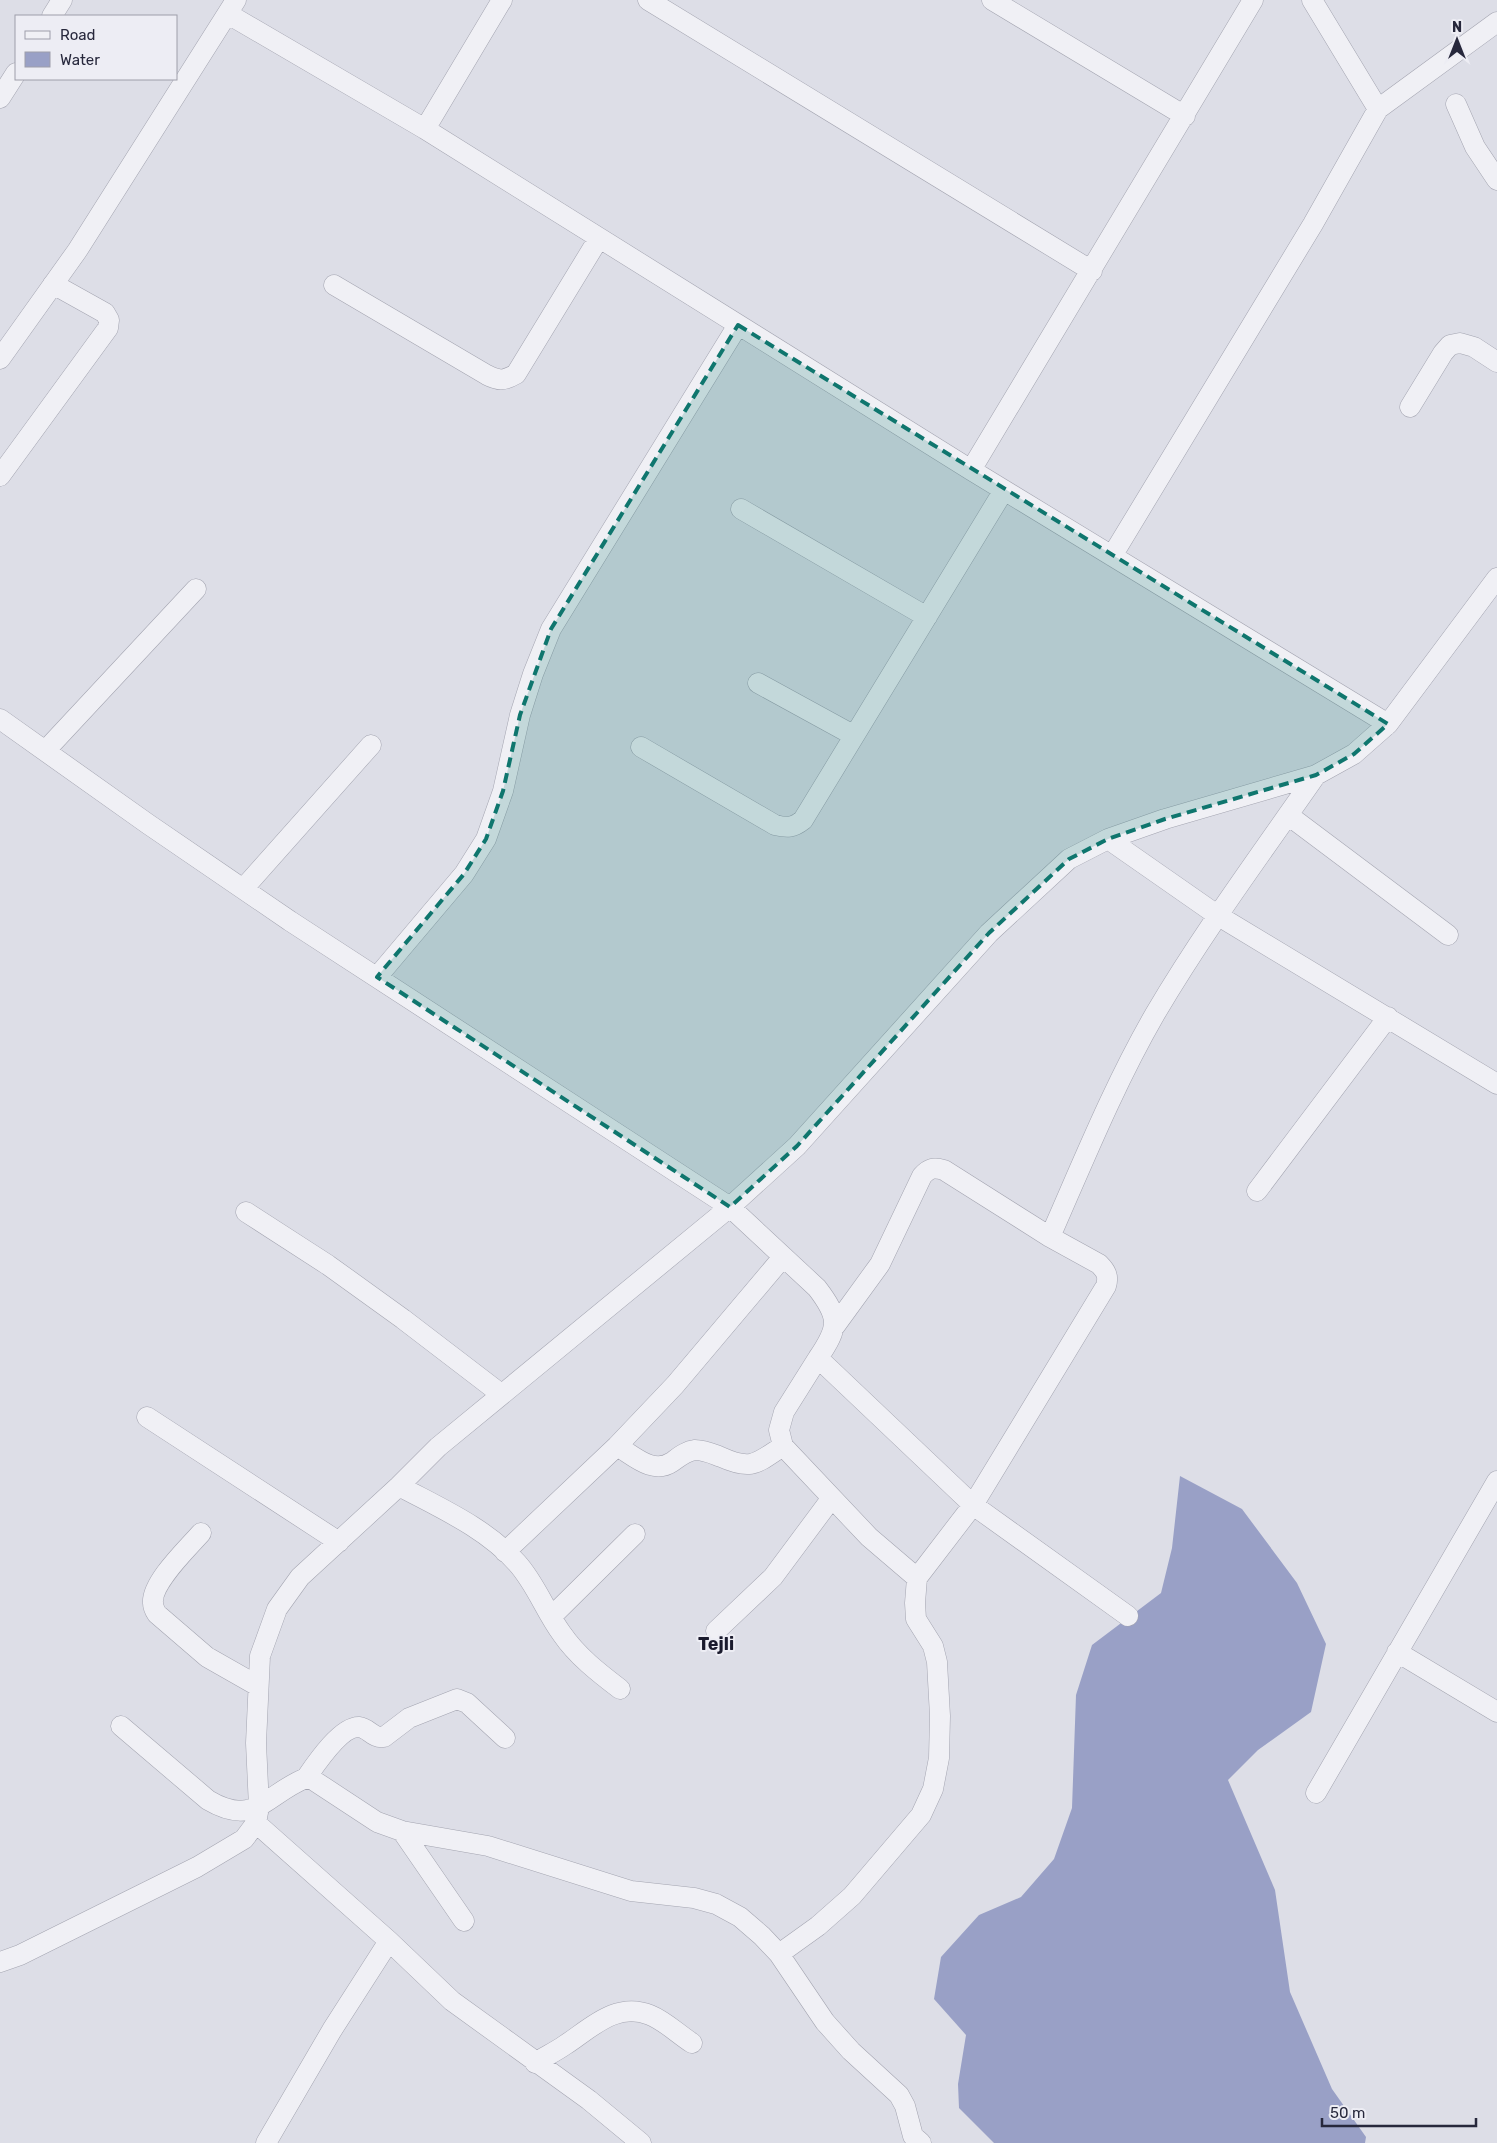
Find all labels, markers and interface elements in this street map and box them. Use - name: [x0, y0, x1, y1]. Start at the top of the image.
- legend: [15, 15, 178, 80]
- north arrow: [1432, 15, 1482, 65]
- text: N: [1452, 19, 1462, 36]
- text: Road: [60, 26, 96, 44]
- text: Water: [60, 51, 100, 69]
- district label: Tejli: [698, 1633, 734, 1655]
- scale bar: [1322, 2096, 1476, 2128]
- text: 50 m: [1330, 2104, 1365, 2122]

